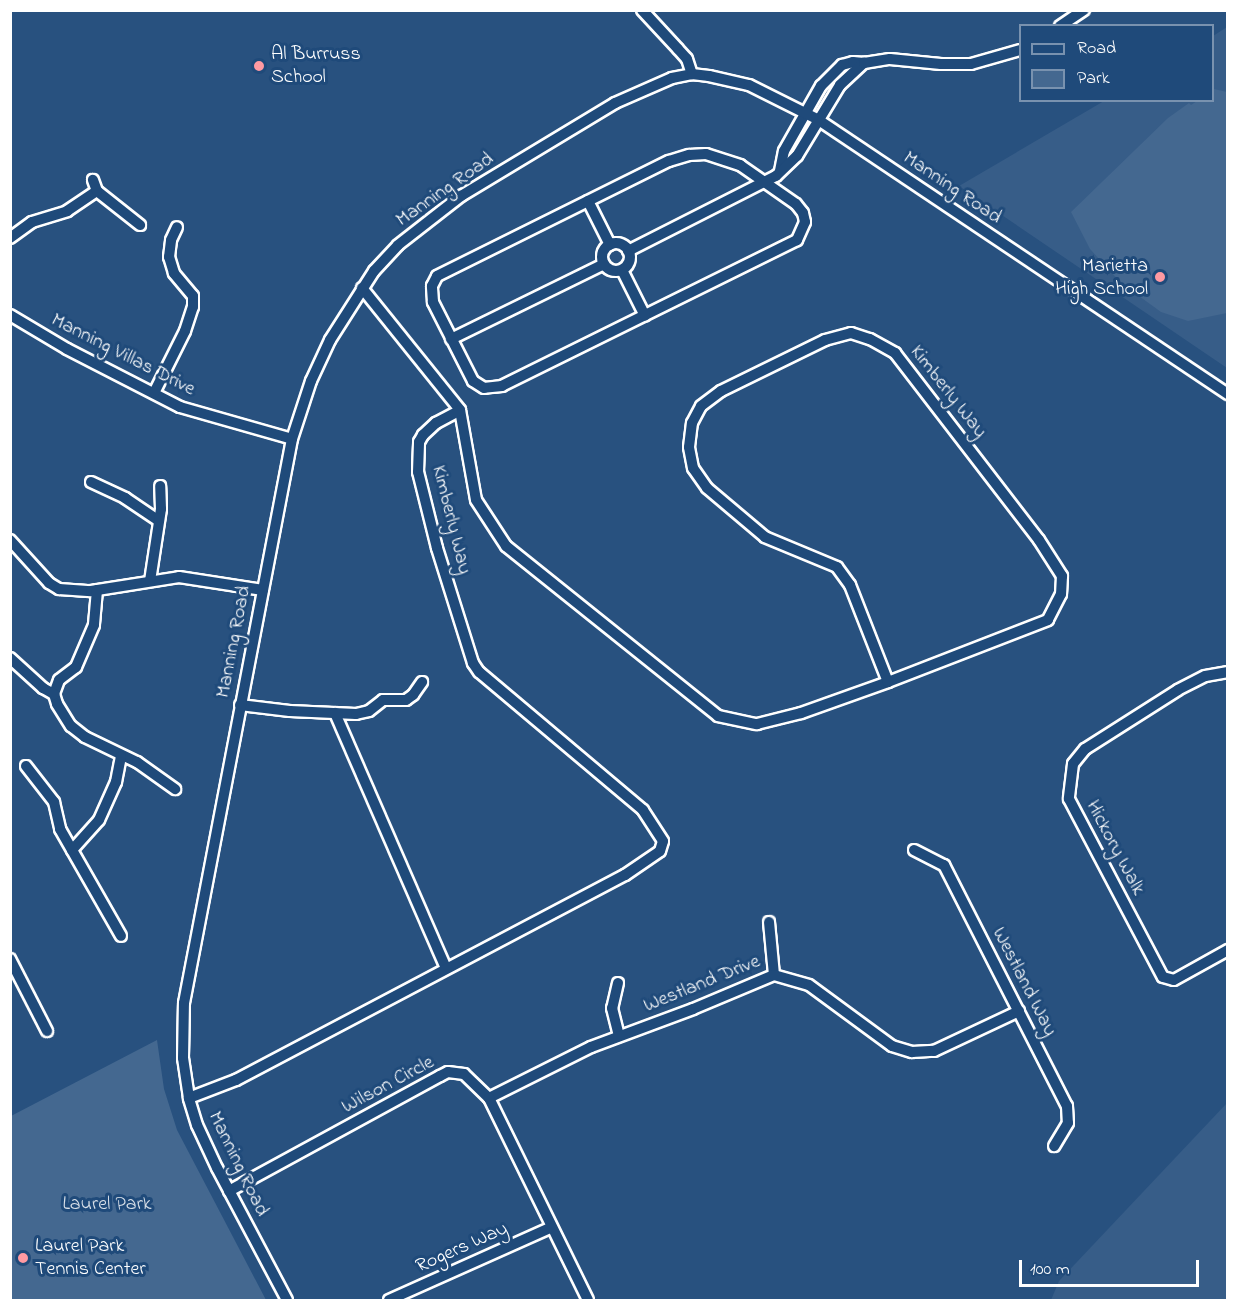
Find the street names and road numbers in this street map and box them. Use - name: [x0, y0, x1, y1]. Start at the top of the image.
- street label: Manning Road: [898, 146, 1006, 230]
- street label: Manning Road: [392, 148, 498, 232]
- street label: Manning Villas Drive: [47, 308, 199, 402]
- street label: Kimberly Way: [904, 341, 992, 443]
- street label: Kimberly Way: [426, 463, 476, 577]
- street label: Manning Road: [211, 584, 257, 700]
- street label: Hickory Walk: [1080, 796, 1150, 900]
- street label: Westland Way: [986, 924, 1062, 1040]
- street label: Westland Drive: [640, 950, 764, 1018]
- street label: Wilson Circle: [338, 1051, 438, 1119]
- street label: Manning Road: [202, 1108, 274, 1220]
- street label: Rogers Way: [412, 1217, 512, 1279]

